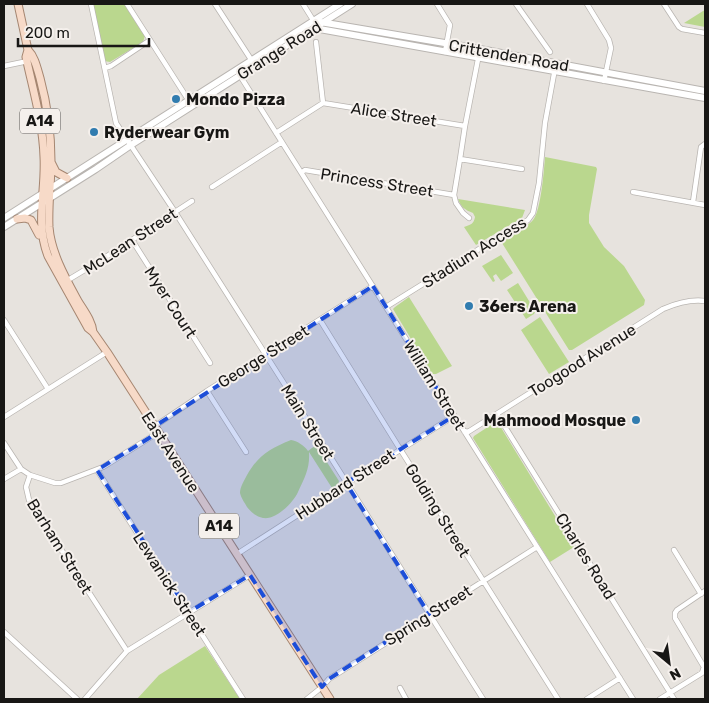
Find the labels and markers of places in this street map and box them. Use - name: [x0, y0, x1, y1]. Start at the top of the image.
- place label: Mondo Pizza: [186, 90, 285, 109]
- marker: Mondo Pizza: [170, 93, 182, 105]
- place label: Ryderwear Gym: [104, 123, 229, 142]
- marker: Ryderwear Gym: [88, 126, 100, 138]
- place label: 36ers Arena: [479, 297, 576, 316]
- marker: 36ers Arena: [463, 300, 475, 312]
- place label: Mahmood Mosque: [483, 411, 626, 430]
- marker: Mahmood Mosque: [630, 414, 642, 426]

